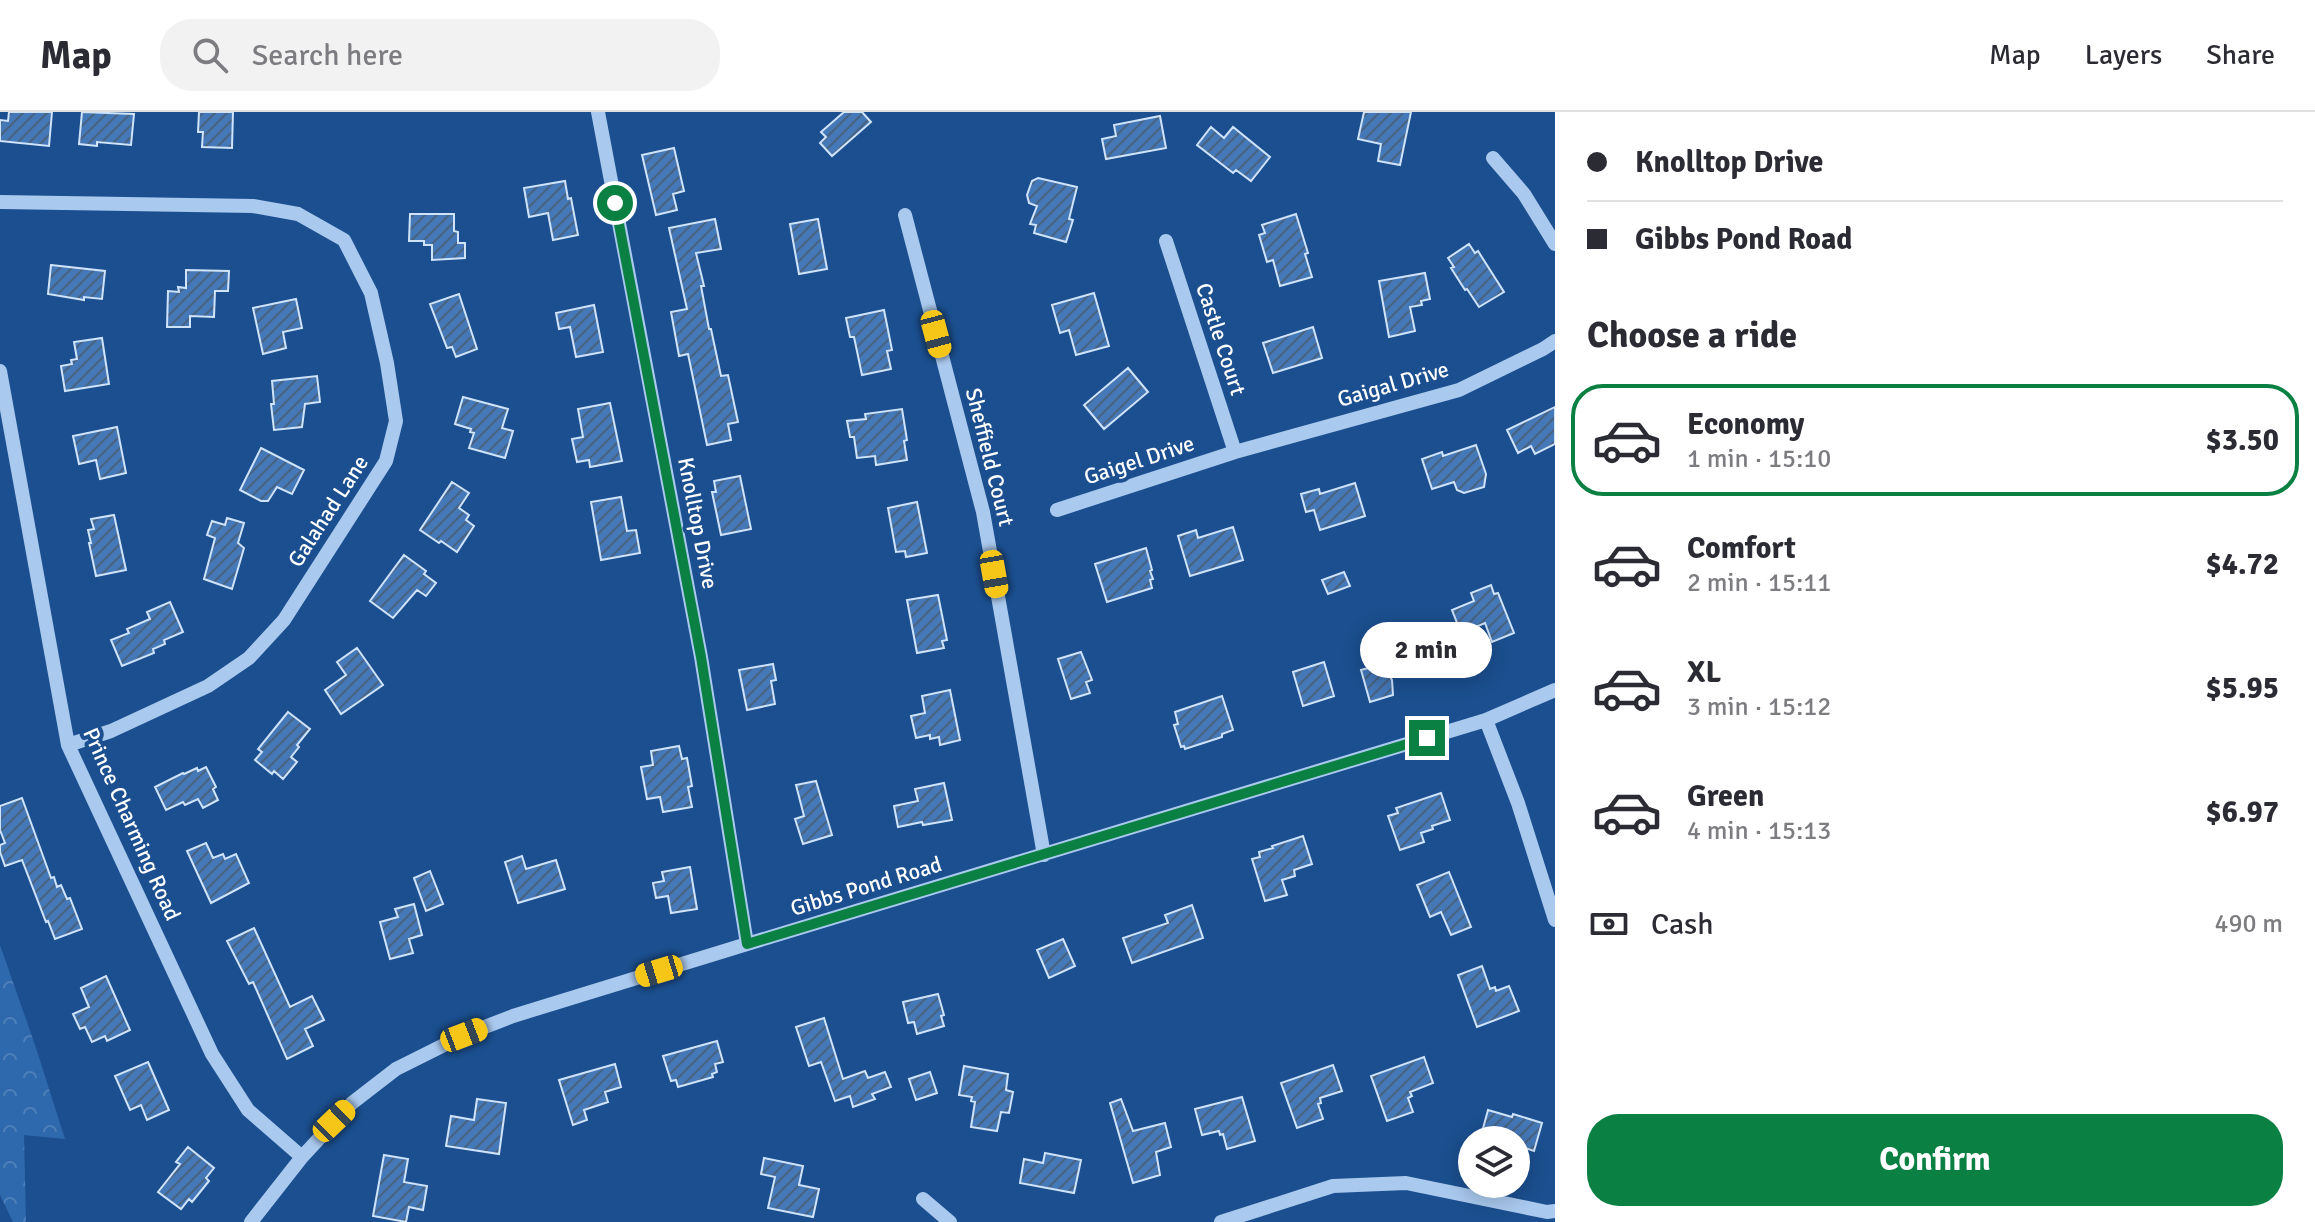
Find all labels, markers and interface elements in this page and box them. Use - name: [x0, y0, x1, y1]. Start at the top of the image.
- search box: [160, 19, 720, 91]
- text: Map: [40, 32, 112, 79]
- icon: search: [188, 33, 232, 77]
- text: Search here: [252, 37, 403, 74]
- text: Map: [1989, 38, 2041, 72]
- text: Layers: [2085, 38, 2162, 72]
- text: Share: [2206, 38, 2275, 72]
- text: Knolltop Drive: [1635, 144, 1823, 181]
- route start: [597, 185, 633, 221]
- text: Gibbs Pond Road: [1635, 221, 1852, 258]
- street label: Castle Court: [1190, 279, 1252, 399]
- car: [918, 308, 954, 360]
- text: Choose a ride: [1587, 313, 1797, 358]
- street label: Gaigal Drive: [1334, 355, 1452, 413]
- street label: Sheffield Court: [960, 385, 1020, 529]
- icon: car: [1591, 404, 1663, 476]
- text: Economy: [1687, 406, 1804, 443]
- text: $3.50: [2206, 422, 2279, 459]
- street label: Gaigel Drive: [1080, 429, 1198, 491]
- text: 1 min · 15:10: [1687, 443, 1831, 475]
- street label: Galahad Lane: [282, 450, 374, 572]
- street label: Knolltop Drive: [672, 455, 724, 591]
- icon: car: [1591, 528, 1663, 600]
- text: Comfort: [1687, 530, 1796, 567]
- text: $4.72: [2206, 546, 2279, 583]
- car: [978, 548, 1010, 600]
- text: 2 min · 15:11: [1687, 567, 1831, 599]
- callout: 2 min: [1361, 622, 1493, 678]
- text: 2 min: [1395, 634, 1457, 666]
- icon: car: [1591, 652, 1663, 724]
- text: XL: [1687, 654, 1721, 691]
- text: $5.95: [2206, 670, 2279, 707]
- text: 3 min · 15:12: [1687, 691, 1831, 723]
- route end: [1409, 720, 1445, 756]
- street label: Prince Charming Road: [77, 723, 187, 925]
- icon: car: [1591, 776, 1663, 848]
- text: Green: [1687, 778, 1764, 815]
- text: $6.97: [2206, 794, 2279, 831]
- text: 4 min · 15:13: [1687, 815, 1831, 847]
- street label: Gibbs Pond Road: [787, 850, 945, 922]
- icon: cash: [1587, 902, 1631, 946]
- text: Cash: [1651, 906, 1714, 943]
- text: 490 m: [2214, 908, 2283, 940]
- car: [633, 953, 685, 989]
- car: [437, 1015, 491, 1055]
- car: [308, 1096, 360, 1146]
- button: Confirm: [1587, 1114, 2283, 1206]
- map controls: [1458, 1126, 1530, 1198]
- button: layers: [1458, 1126, 1530, 1198]

